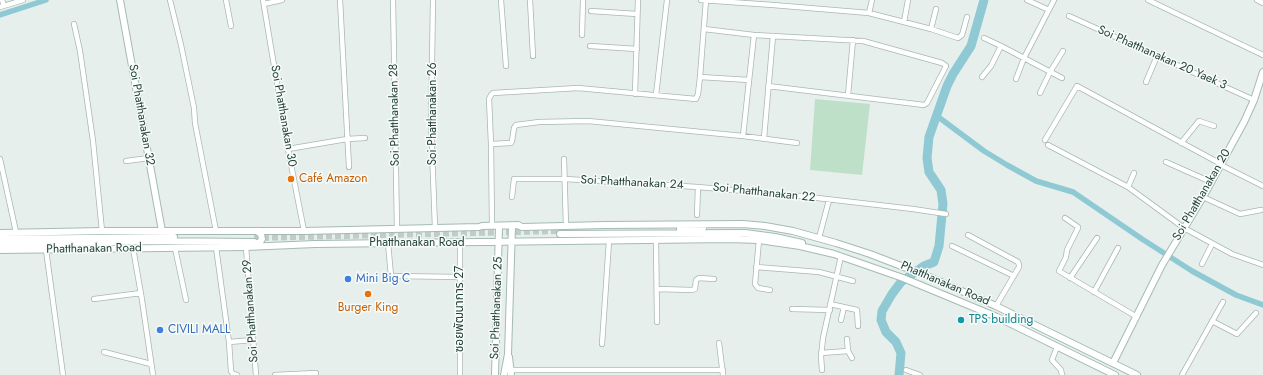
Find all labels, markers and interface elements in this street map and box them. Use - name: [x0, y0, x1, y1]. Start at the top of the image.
- street label: Soi Phatthanakan 20 Yaek 3: [1095, 23, 1229, 93]
- street label: Soi Phatthanakan 26: [426, 62, 440, 166]
- street label: Soi Phatthanakan 32: [125, 63, 157, 167]
- street label: Soi Phatthanakan 30: [267, 64, 299, 168]
- street label: Soi Phatthanakan 28: [387, 64, 403, 166]
- street label: Soi Phatthanakan 20: [1170, 147, 1234, 243]
- place label: Café Amazon: [299, 172, 367, 186]
- street label: Soi Phatthanakan 24: [580, 173, 684, 193]
- marker: Café Amazon: [286, 174, 296, 184]
- street label: Soi Phatthanakan 22: [712, 180, 816, 206]
- street label: Phatthanakan Road: [369, 236, 465, 250]
- street label: Phatthanakan Road: [46, 241, 142, 257]
- street label: Soi Phatthanakan 25: [488, 256, 506, 360]
- street label: Soi Phatthanakan 29: [240, 259, 262, 363]
- street label: Phatthanakan Road: [898, 259, 992, 309]
- street label: ซอยพัฒนาการ 27: [453, 266, 467, 352]
- place label: Mini Big C: [356, 272, 410, 286]
- marker: Mini Big C: [343, 274, 353, 284]
- marker: Burger King: [363, 289, 373, 299]
- place label: Burger King: [338, 301, 398, 315]
- place label: TPS building: [969, 313, 1033, 327]
- marker: TPS building: [956, 315, 966, 325]
- place label: CIVILI MALL: [168, 323, 230, 337]
- marker: CIVILI MALL: [155, 325, 165, 335]

